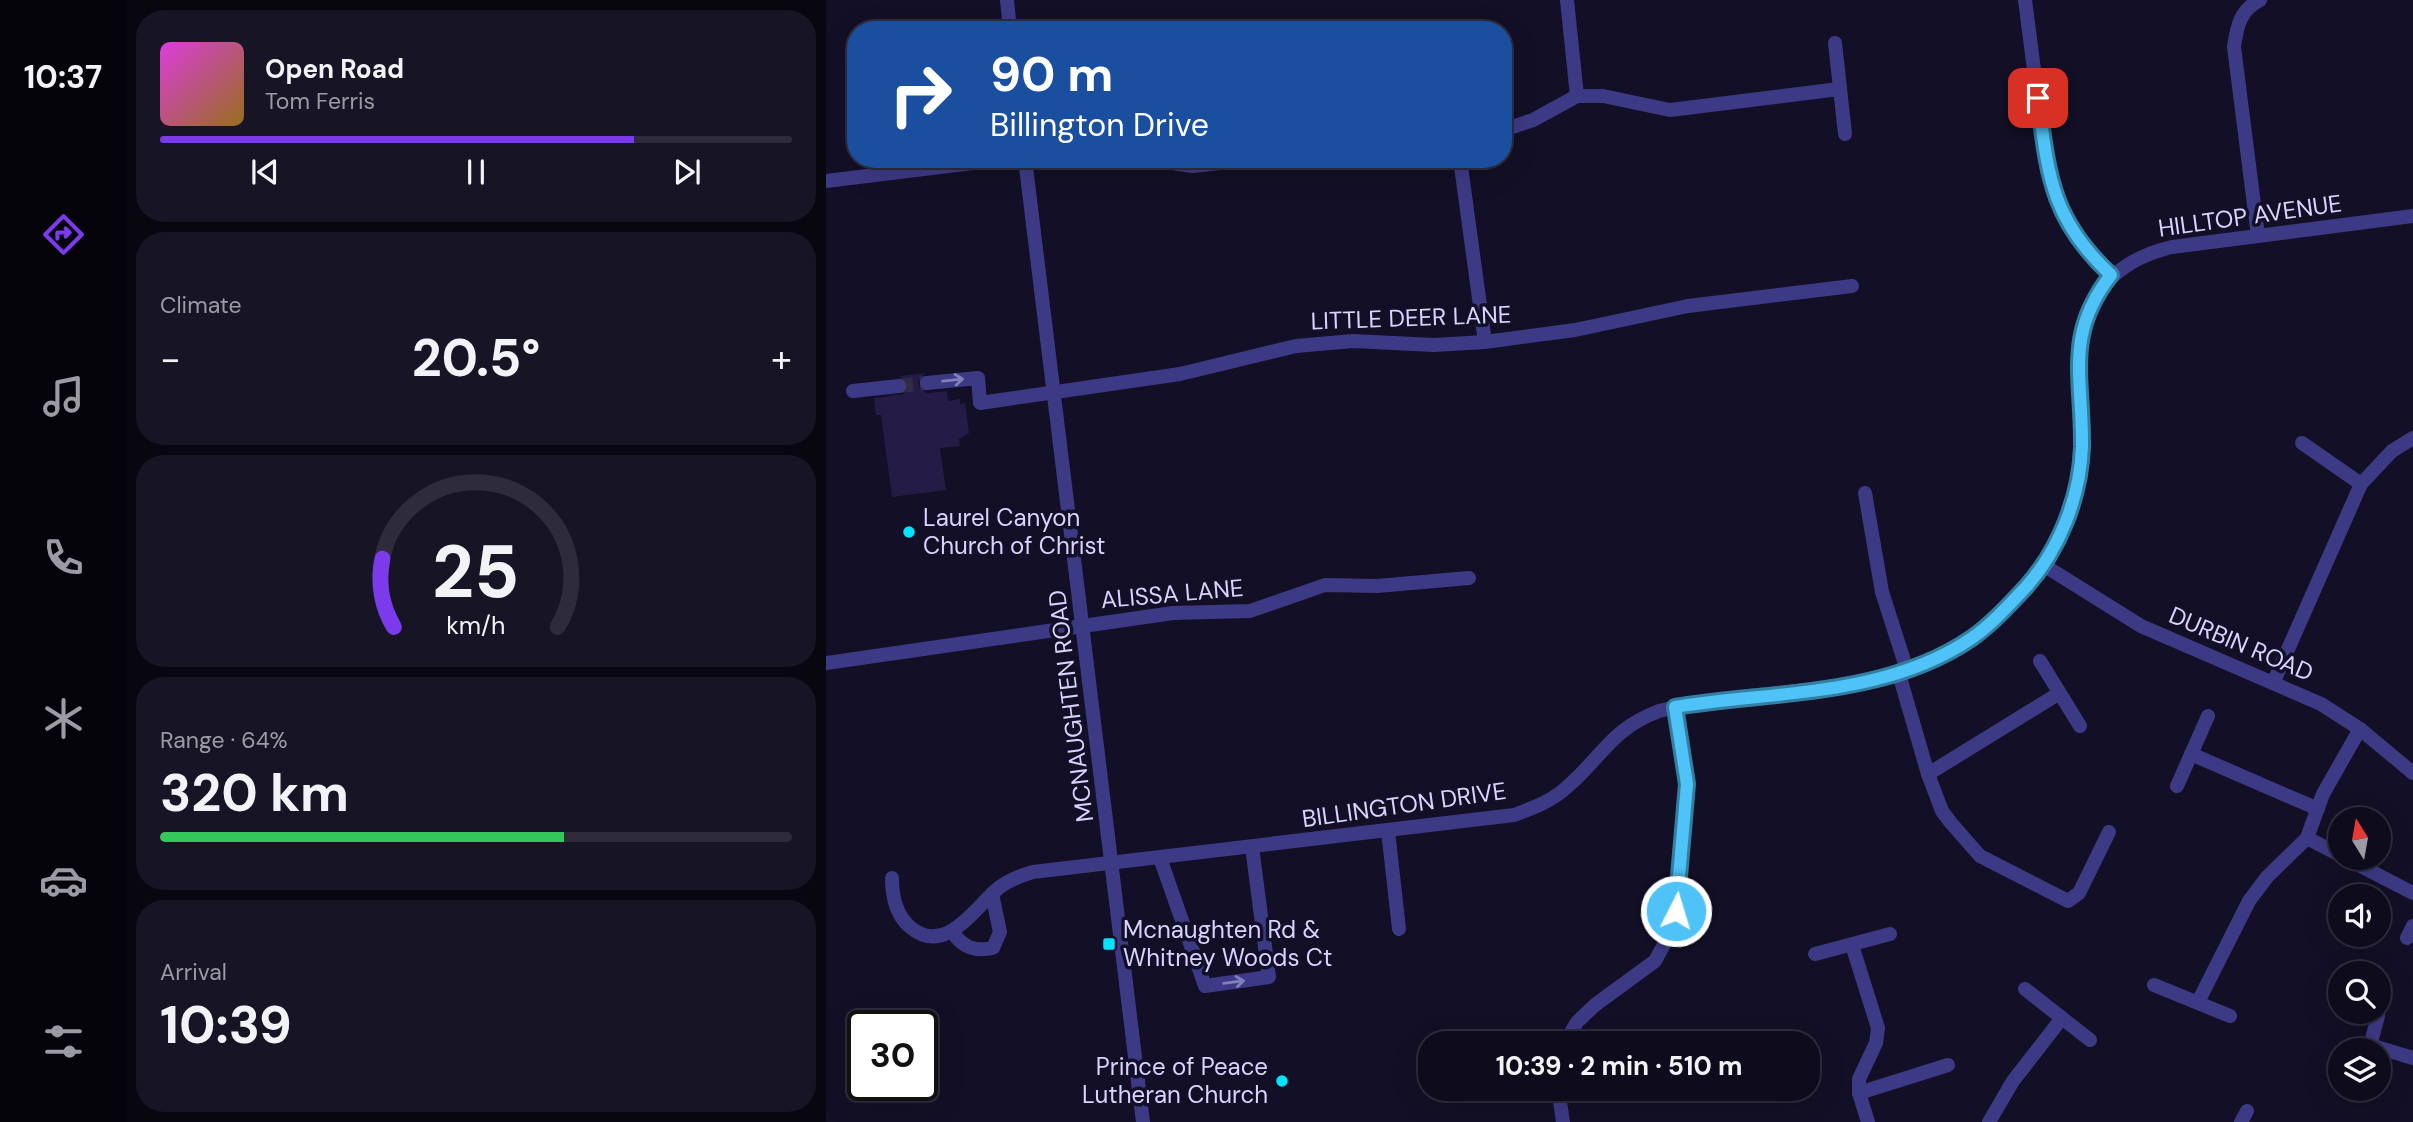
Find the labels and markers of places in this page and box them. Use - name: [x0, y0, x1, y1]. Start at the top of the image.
- pin: [2008, 68, 2068, 128]
- place label: Laurel Canyon Church of Christ: [923, 502, 1105, 561]
- marker: Laurel Canyon Church of Christ: [901, 524, 917, 540]
- place label: Mcnaughten Rd & Whitney Woods Ct: [1123, 914, 1332, 973]
- marker: Mcnaughten Rd & Whitney Woods Ct: [1101, 936, 1117, 952]
- place label: Prince of Peace Lutheran Church: [1082, 1051, 1268, 1110]
- marker: Prince of Peace Lutheran Church: [1274, 1073, 1290, 1089]

